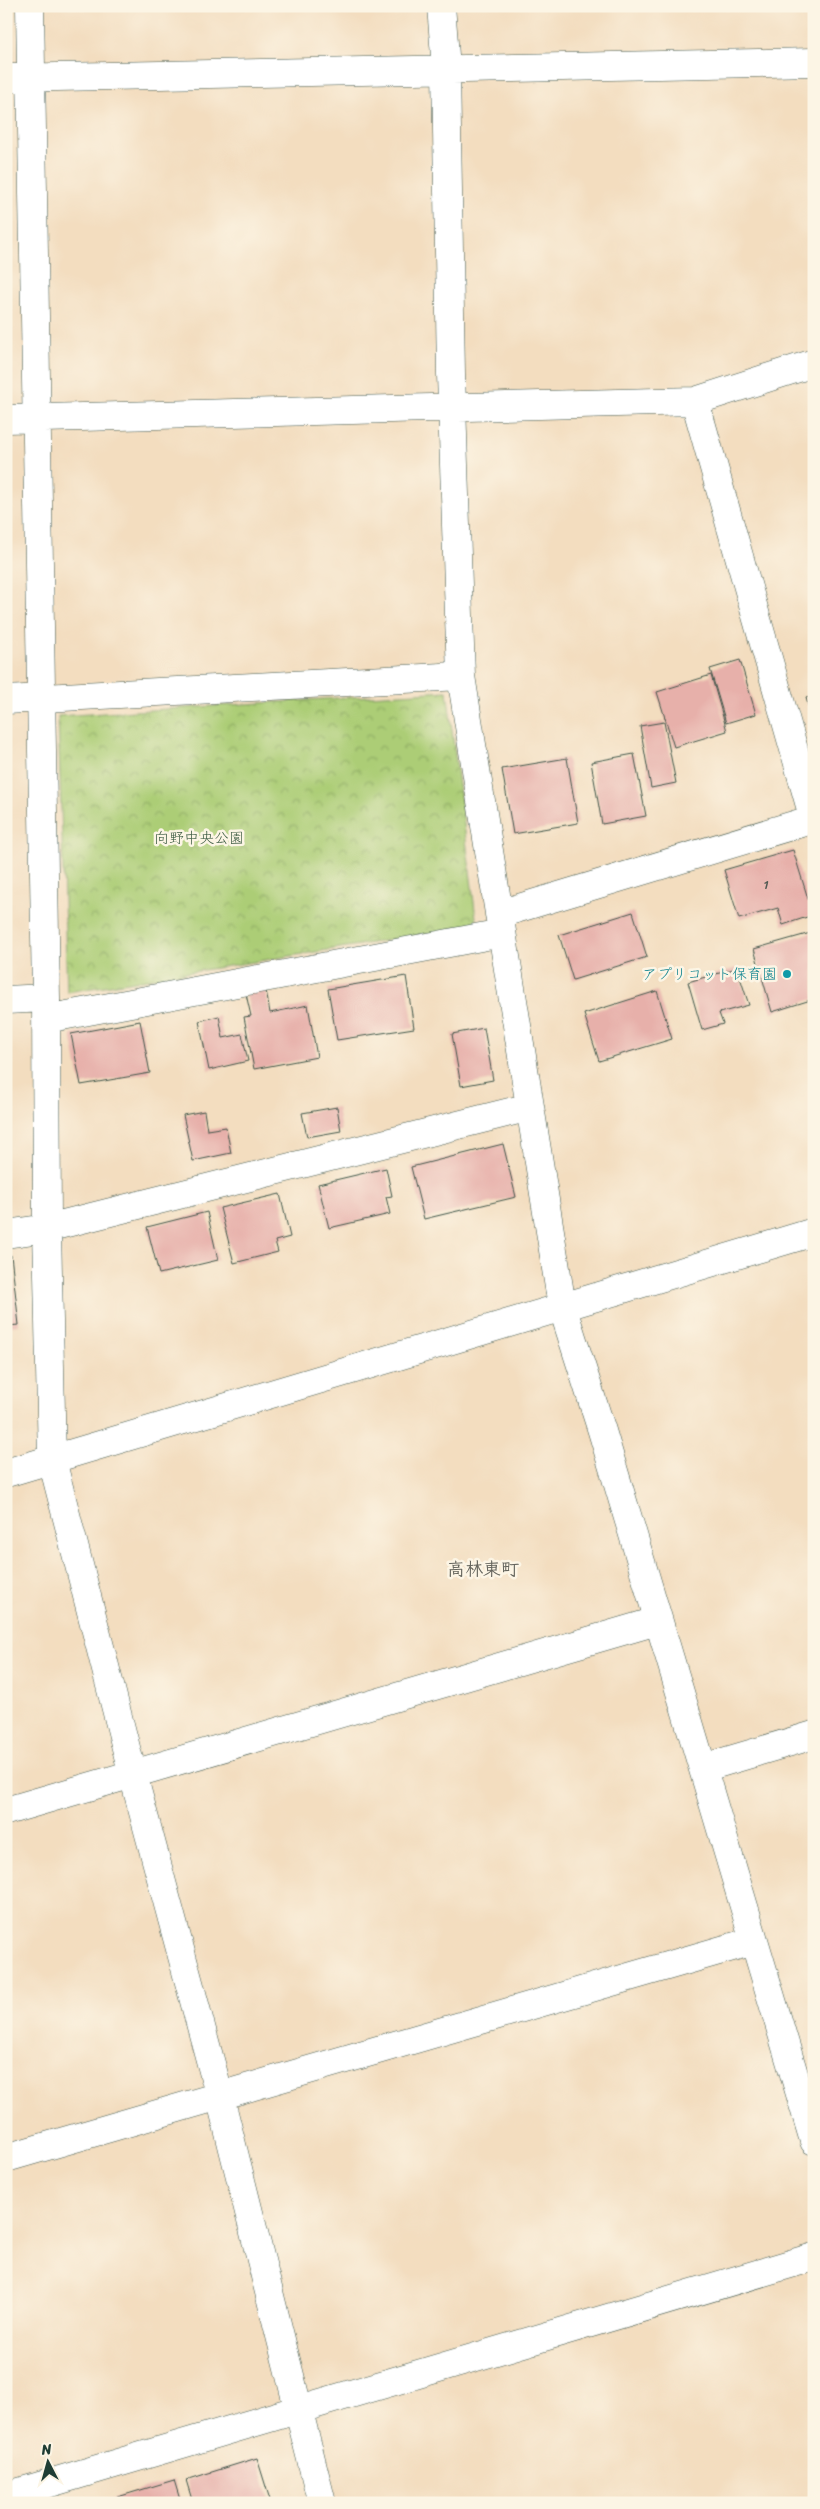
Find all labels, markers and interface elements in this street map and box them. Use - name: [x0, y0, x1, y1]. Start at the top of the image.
- park label: 向野中央公園: [154, 825, 244, 851]
- house number: 1: [763, 874, 769, 896]
- place label: アプリコット保育園: [642, 961, 777, 987]
- marker: アプリコット保育園: [781, 968, 793, 980]
- district label: 高林東町: [447, 1553, 519, 1585]
- north arrow: [22, 2436, 72, 2486]
- text: N: [40, 2437, 53, 2463]

